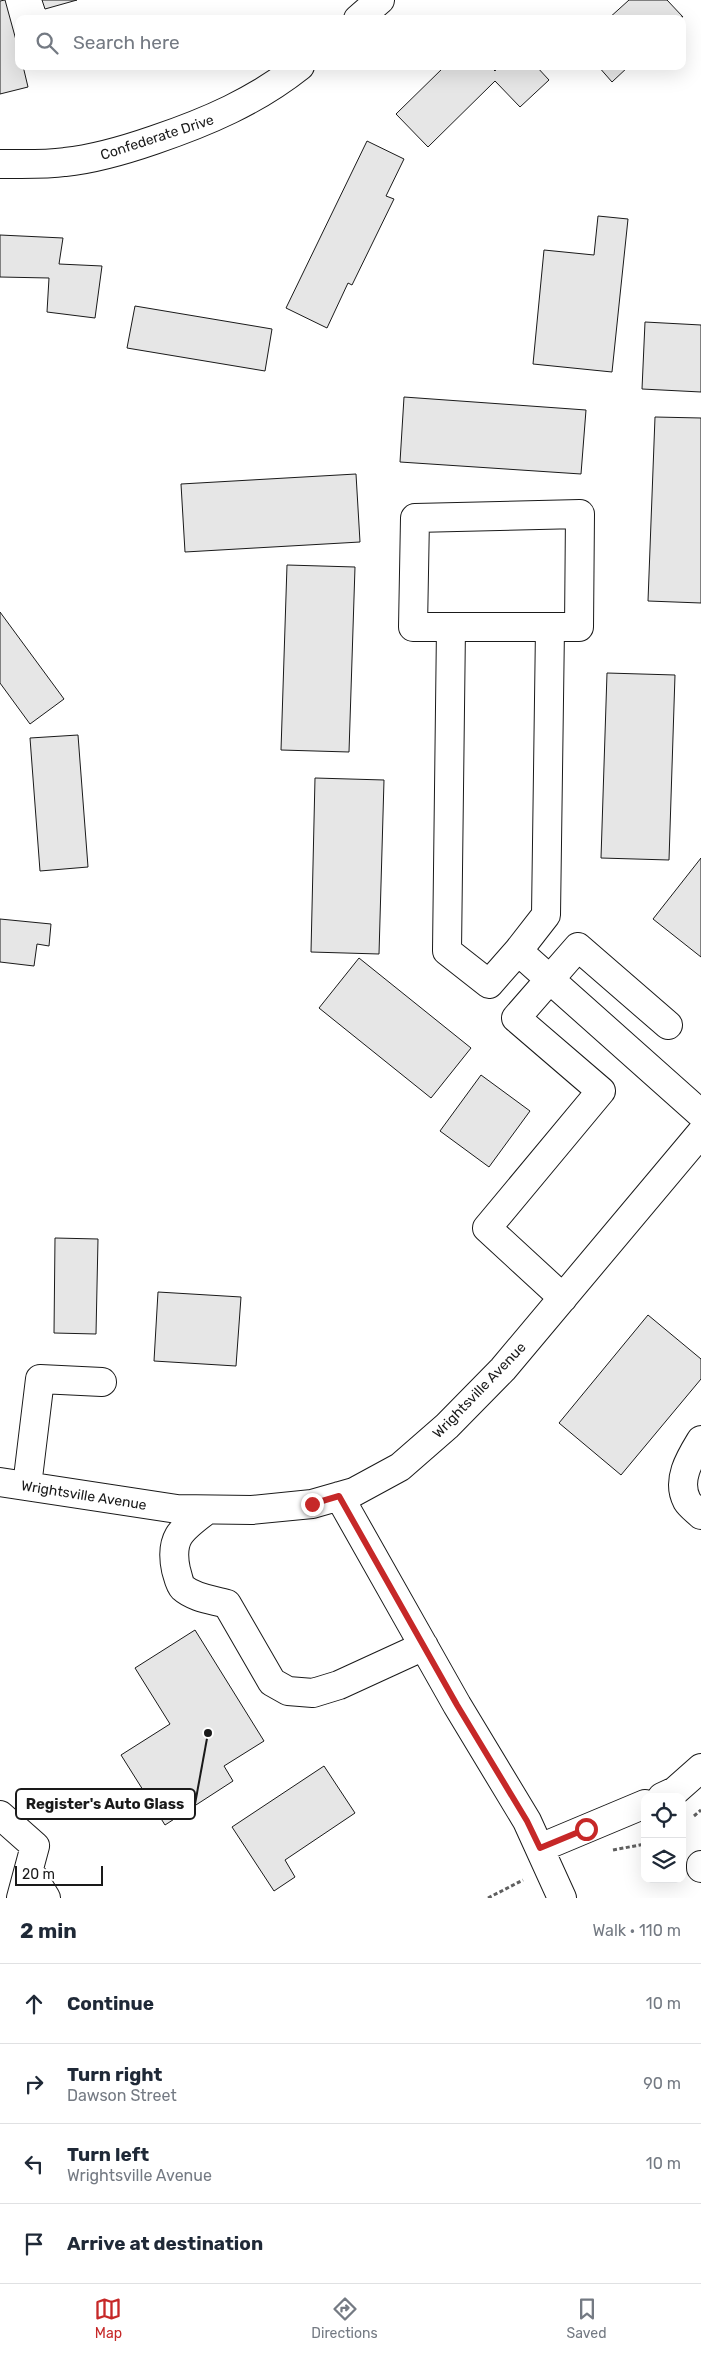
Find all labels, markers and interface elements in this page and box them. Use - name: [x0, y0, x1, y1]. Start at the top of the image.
- search box: [15, 15, 686, 70]
- icon: search: [33, 29, 61, 57]
- text: Search here: [73, 31, 180, 54]
- street label: Confederate Drive: [98, 111, 216, 164]
- street label: Wrightsville Avenue: [429, 1339, 530, 1442]
- street label: Wrightsville Avenue: [20, 1477, 148, 1514]
- route end: [301, 1493, 324, 1516]
- callout: Register's Auto Glass: [16, 1789, 195, 1819]
- map controls: [641, 1793, 686, 1883]
- button: locate: [641, 1793, 686, 1838]
- text: Register's Auto Glass: [26, 1795, 184, 1813]
- route start: [575, 1818, 598, 1841]
- button: layers: [641, 1838, 686, 1883]
- scale bar: [15, 1863, 102, 1886]
- text: 20 m: [22, 1866, 55, 1883]
- text: 2 min: [20, 1918, 77, 1943]
- text: Walk · 110 m: [593, 1921, 681, 1940]
- icon: ahead: [20, 1990, 48, 2018]
- text: Continue: [67, 1992, 154, 2015]
- text: 10 m: [646, 1994, 681, 2013]
- text: Turn right: [67, 2063, 162, 2086]
- icon: right: [20, 2070, 48, 2098]
- text: 90 m: [643, 2074, 681, 2093]
- text: Dawson Street: [67, 2086, 177, 2105]
- text: Turn left: [67, 2143, 149, 2166]
- icon: left: [20, 2150, 48, 2178]
- text: 10 m: [646, 2154, 681, 2173]
- text: Wrightsville Avenue: [67, 2166, 212, 2185]
- icon: arrive: [20, 2230, 48, 2258]
- text: Arrive at destination: [67, 2232, 263, 2255]
- tab: Map: [94, 2295, 122, 2342]
- tab: Directions: [311, 2295, 378, 2342]
- tab: Saved: [567, 2295, 607, 2342]

